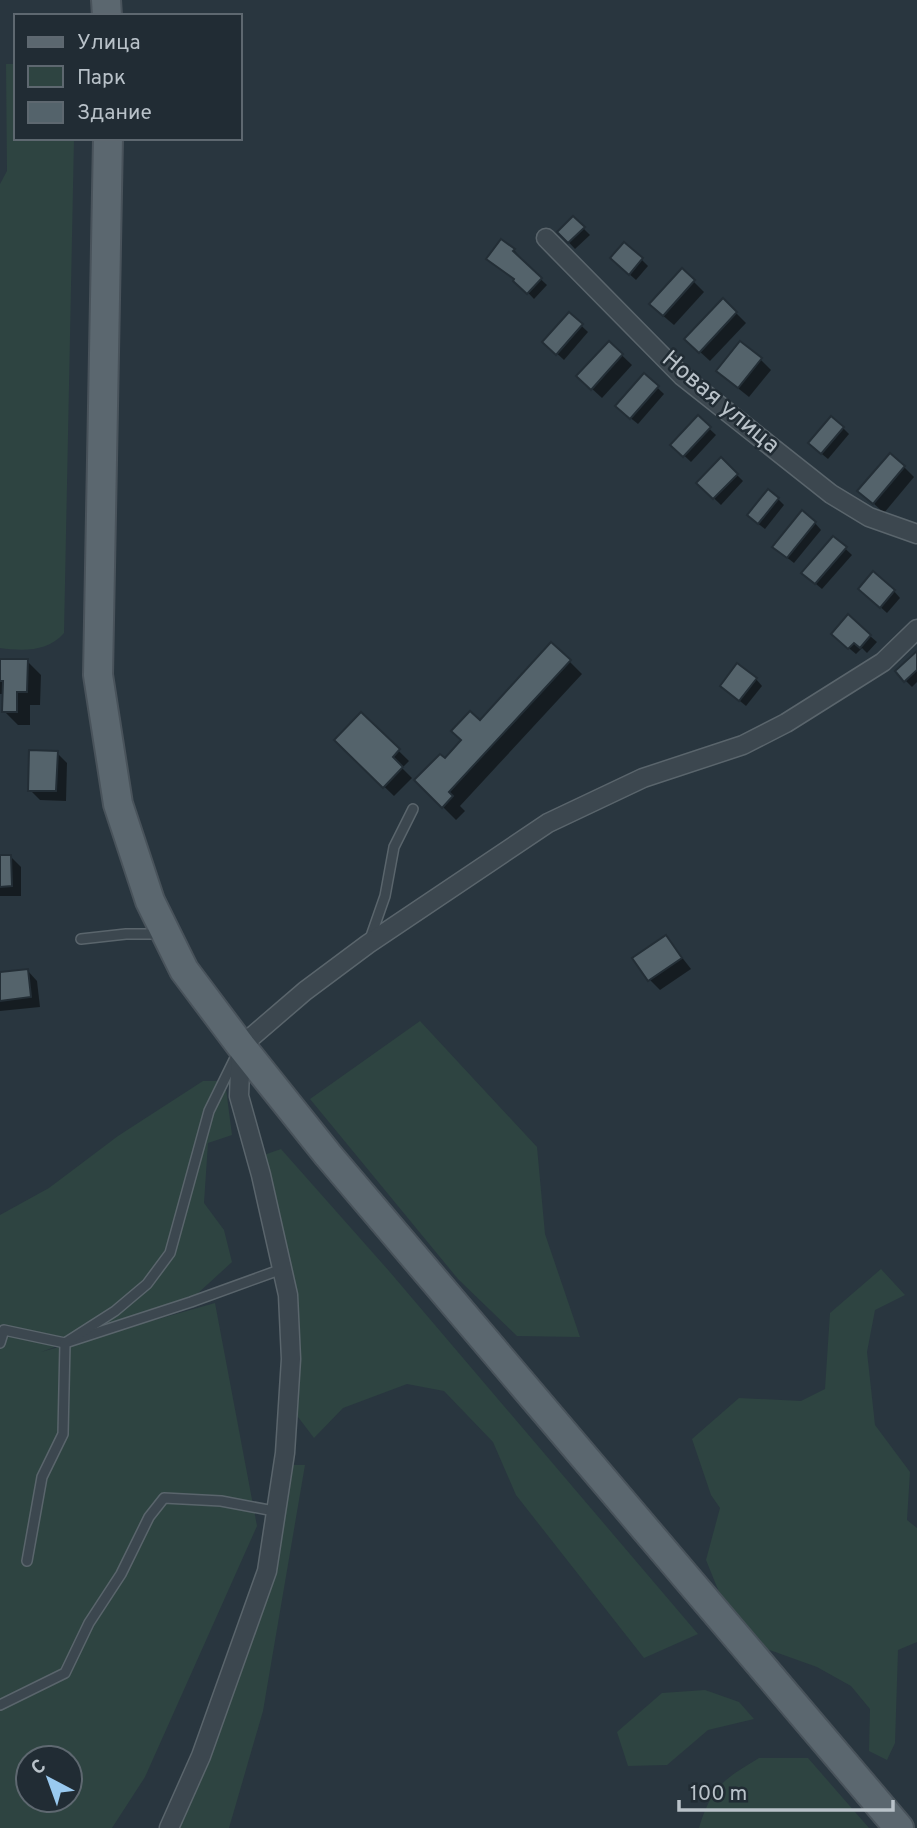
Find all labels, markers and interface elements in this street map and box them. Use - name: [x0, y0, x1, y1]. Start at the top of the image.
- legend: [14, 14, 242, 140]
- text: Улица: [77, 30, 141, 57]
- text: Парк: [77, 65, 126, 92]
- text: Здание: [77, 100, 152, 127]
- street label: Новая улица: [655, 345, 785, 461]
- north arrow: [14, 1744, 84, 1814]
- text: С: [27, 1755, 52, 1781]
- scale bar: [679, 1769, 892, 1813]
- text: 100 m: [690, 1781, 747, 1808]

